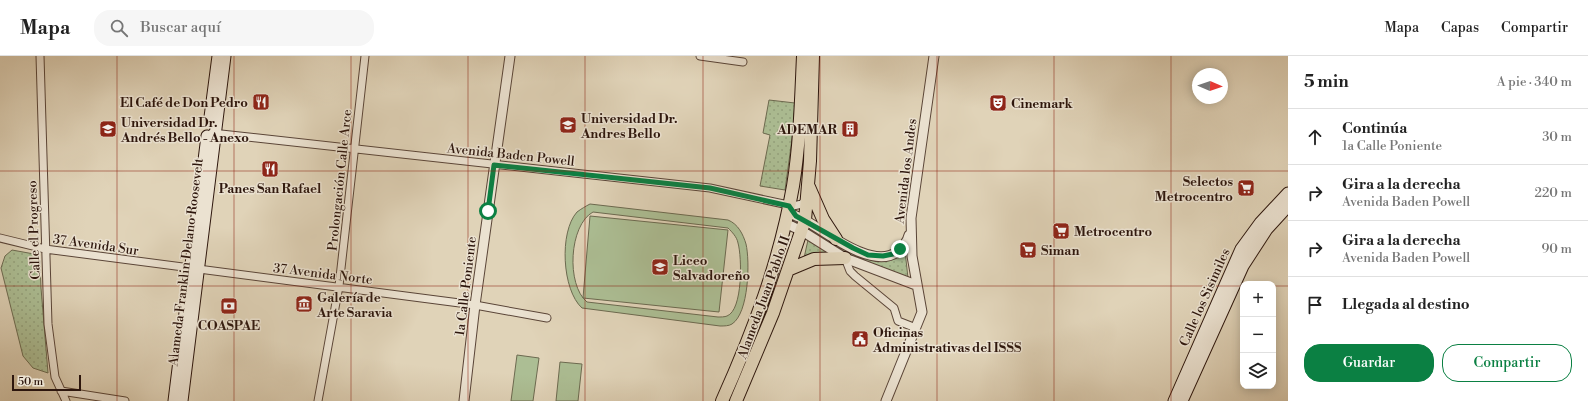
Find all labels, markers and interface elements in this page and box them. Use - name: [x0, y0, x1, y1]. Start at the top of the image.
- search box: [94, 10, 374, 46]
- text: Mapa: [20, 16, 70, 40]
- icon: search: [108, 17, 130, 39]
- text: Buscar aquí: [140, 18, 221, 37]
- text: Mapa: [1384, 19, 1419, 37]
- text: Capas: [1441, 19, 1479, 37]
- text: Compartir: [1501, 19, 1568, 37]
- north arrow: [1192, 68, 1228, 104]
- text: 5 min: [1304, 71, 1349, 93]
- text: A pie · 340 m: [1497, 74, 1572, 90]
- restaurant icon: El Café de Don Pedro: [251, 92, 271, 112]
- theatre icon: Cinemark: [988, 93, 1008, 113]
- place label: El Café de Don Pedro: [120, 95, 248, 111]
- place label: Cinemark: [1011, 96, 1074, 112]
- street label: Prolongación Calle Arce: [325, 108, 355, 252]
- place label: Universidad Dr. Andres Bello: [580, 111, 678, 142]
- place label: Universidad Dr. Andrés Bello - Anexo: [120, 115, 249, 146]
- school or university icon: Universidad Dr. Andres Bello: [558, 115, 578, 135]
- street label: Avenida los Andes: [891, 117, 920, 226]
- school or university icon: Universidad Dr. Andrés Bello - Anexo: [98, 119, 118, 139]
- building icon: ADEMAR: [840, 119, 860, 139]
- text: Continúa: [1342, 119, 1407, 138]
- place label: ADEMAR: [776, 122, 837, 138]
- icon: ahead: [1304, 126, 1326, 148]
- text: 30 m: [1542, 129, 1572, 145]
- text: 1a Calle Poniente: [1342, 138, 1442, 154]
- street label: Avenida Baden Powell: [445, 140, 576, 170]
- street label: Alameda Franklin Delano Roosevelt: [165, 157, 207, 368]
- restaurant icon: Panes San Rafael: [260, 159, 280, 179]
- place label: Selectos Metrocentro: [1155, 174, 1233, 205]
- text: Gira a la derecha: [1342, 175, 1461, 194]
- supermarket icon: Selectos Metrocentro: [1236, 178, 1256, 198]
- street label: Calle el Progreso: [24, 180, 44, 280]
- place label: Panes San Rafael: [219, 181, 322, 197]
- icon: right: [1304, 182, 1326, 204]
- text: 220 m: [1534, 185, 1572, 201]
- text: Avenida Baden Powell: [1342, 194, 1470, 210]
- route start: [479, 202, 497, 220]
- supermarket icon: Metrocentro: [1051, 221, 1071, 241]
- place label: Metrocentro: [1074, 224, 1153, 240]
- street label: 37 Avenida Sur: [52, 231, 140, 259]
- text: Gira a la derecha: [1342, 231, 1461, 250]
- street label: Alameda Juan Pablo II: [734, 234, 794, 362]
- street label: 1a Calle Poniente: [452, 235, 480, 337]
- icon: right: [1304, 238, 1326, 260]
- route end: [891, 240, 909, 258]
- supermarket icon: Siman: [1018, 240, 1038, 260]
- text: 90 m: [1541, 241, 1572, 257]
- place label: Siman: [1041, 243, 1079, 259]
- street label: Calle los Sisimiles: [1176, 246, 1234, 349]
- text: Avenida Baden Powell: [1342, 250, 1470, 266]
- place label: Liceo Salvadoreño: [673, 253, 750, 284]
- school or university icon: Liceo Salvadoreño: [650, 257, 670, 277]
- street label: 37 Avenida Norte: [272, 260, 374, 288]
- map controls: [1240, 281, 1276, 389]
- button: +: [1240, 281, 1276, 317]
- place label: Galería de Arte Saravia: [316, 290, 393, 321]
- museum icon: Galería de Arte Saravia: [294, 294, 314, 314]
- icon: arrive: [1304, 294, 1326, 316]
- text: Llegada al destino: [1342, 295, 1470, 314]
- bank icon: COASPAE: [219, 296, 239, 316]
- button: −: [1240, 317, 1276, 353]
- place label: COASPAE: [198, 318, 260, 334]
- place label: Oficinas Administrativas del ISSS: [872, 325, 1022, 356]
- public building icon: Oficinas Administrativas del ISSS: [850, 329, 870, 349]
- button: Guardar: [1304, 344, 1434, 382]
- button: Compartir: [1442, 344, 1572, 382]
- button: layers: [1240, 353, 1276, 389]
- scale bar: [12, 373, 81, 392]
- text: 50 m: [18, 375, 43, 389]

